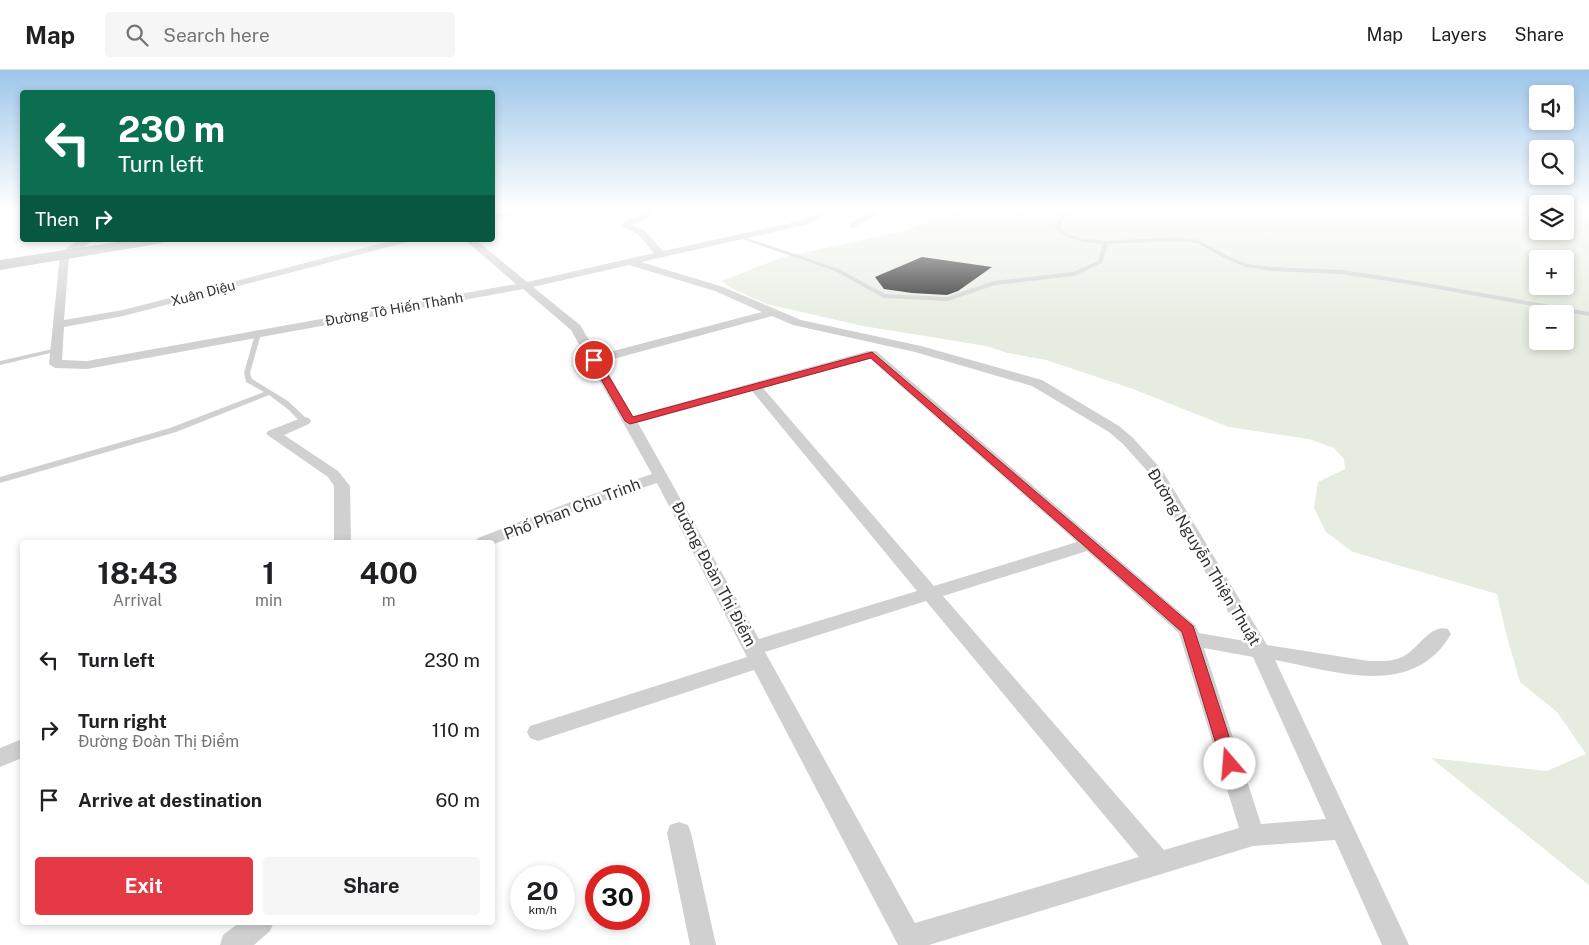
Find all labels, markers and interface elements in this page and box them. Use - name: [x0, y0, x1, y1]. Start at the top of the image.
- search box: [105, 12, 455, 57]
- text: Map: [25, 21, 75, 49]
- icon: search: [123, 21, 151, 49]
- text: Search here: [163, 24, 270, 46]
- text: Map: [1367, 24, 1403, 45]
- text: Layers: [1431, 24, 1487, 45]
- text: Share: [1515, 24, 1564, 45]
- map controls: [1529, 85, 1574, 350]
- button: sound: [1529, 85, 1574, 130]
- text: 230 m: [118, 109, 225, 150]
- icon: left: [35, 110, 100, 175]
- button: search: [1529, 140, 1574, 185]
- text: Turn left: [118, 151, 204, 177]
- button: layers: [1529, 195, 1574, 240]
- icon: right: [89, 205, 117, 233]
- text: Then: [35, 208, 79, 230]
- button: +: [1529, 250, 1574, 295]
- street label: Xuân Diệu: [169, 277, 237, 309]
- street label: Đường Tô Hiến Thành: [324, 289, 464, 329]
- button: −: [1529, 305, 1574, 350]
- pin: [573, 339, 615, 381]
- icon: arrive: [580, 346, 608, 374]
- street label: Đường Nguyễn Thiện Thuật: [1144, 465, 1264, 649]
- street label: Phố Phan Chu Trinh: [501, 474, 643, 544]
- street label: Đường Đoàn Thị Điểm: [668, 498, 760, 650]
- text: 18:43: [97, 555, 178, 591]
- text: 1: [262, 555, 275, 591]
- text: 400: [359, 555, 418, 591]
- text: Arrival: [113, 591, 162, 610]
- text: min: [255, 591, 282, 610]
- text: m: [382, 591, 396, 610]
- icon: left: [35, 646, 63, 674]
- text: Turn left: [78, 649, 155, 671]
- text: 230 m: [424, 649, 480, 671]
- text: Turn right: [78, 710, 167, 732]
- icon: right: [35, 716, 63, 744]
- text: 110 m: [432, 719, 480, 741]
- text: Đường Đoàn Thị Điểm: [78, 732, 239, 751]
- position arrow: [1203, 737, 1255, 789]
- icon: arrive: [35, 786, 63, 814]
- text: Arrive at destination: [78, 789, 262, 811]
- text: 60 m: [436, 789, 480, 811]
- button: Exit: [35, 857, 253, 915]
- button: Share: [263, 857, 480, 915]
- speed limit sign: 30: [585, 865, 650, 930]
- text: 20: [527, 876, 559, 906]
- text: km/h: [528, 903, 557, 917]

